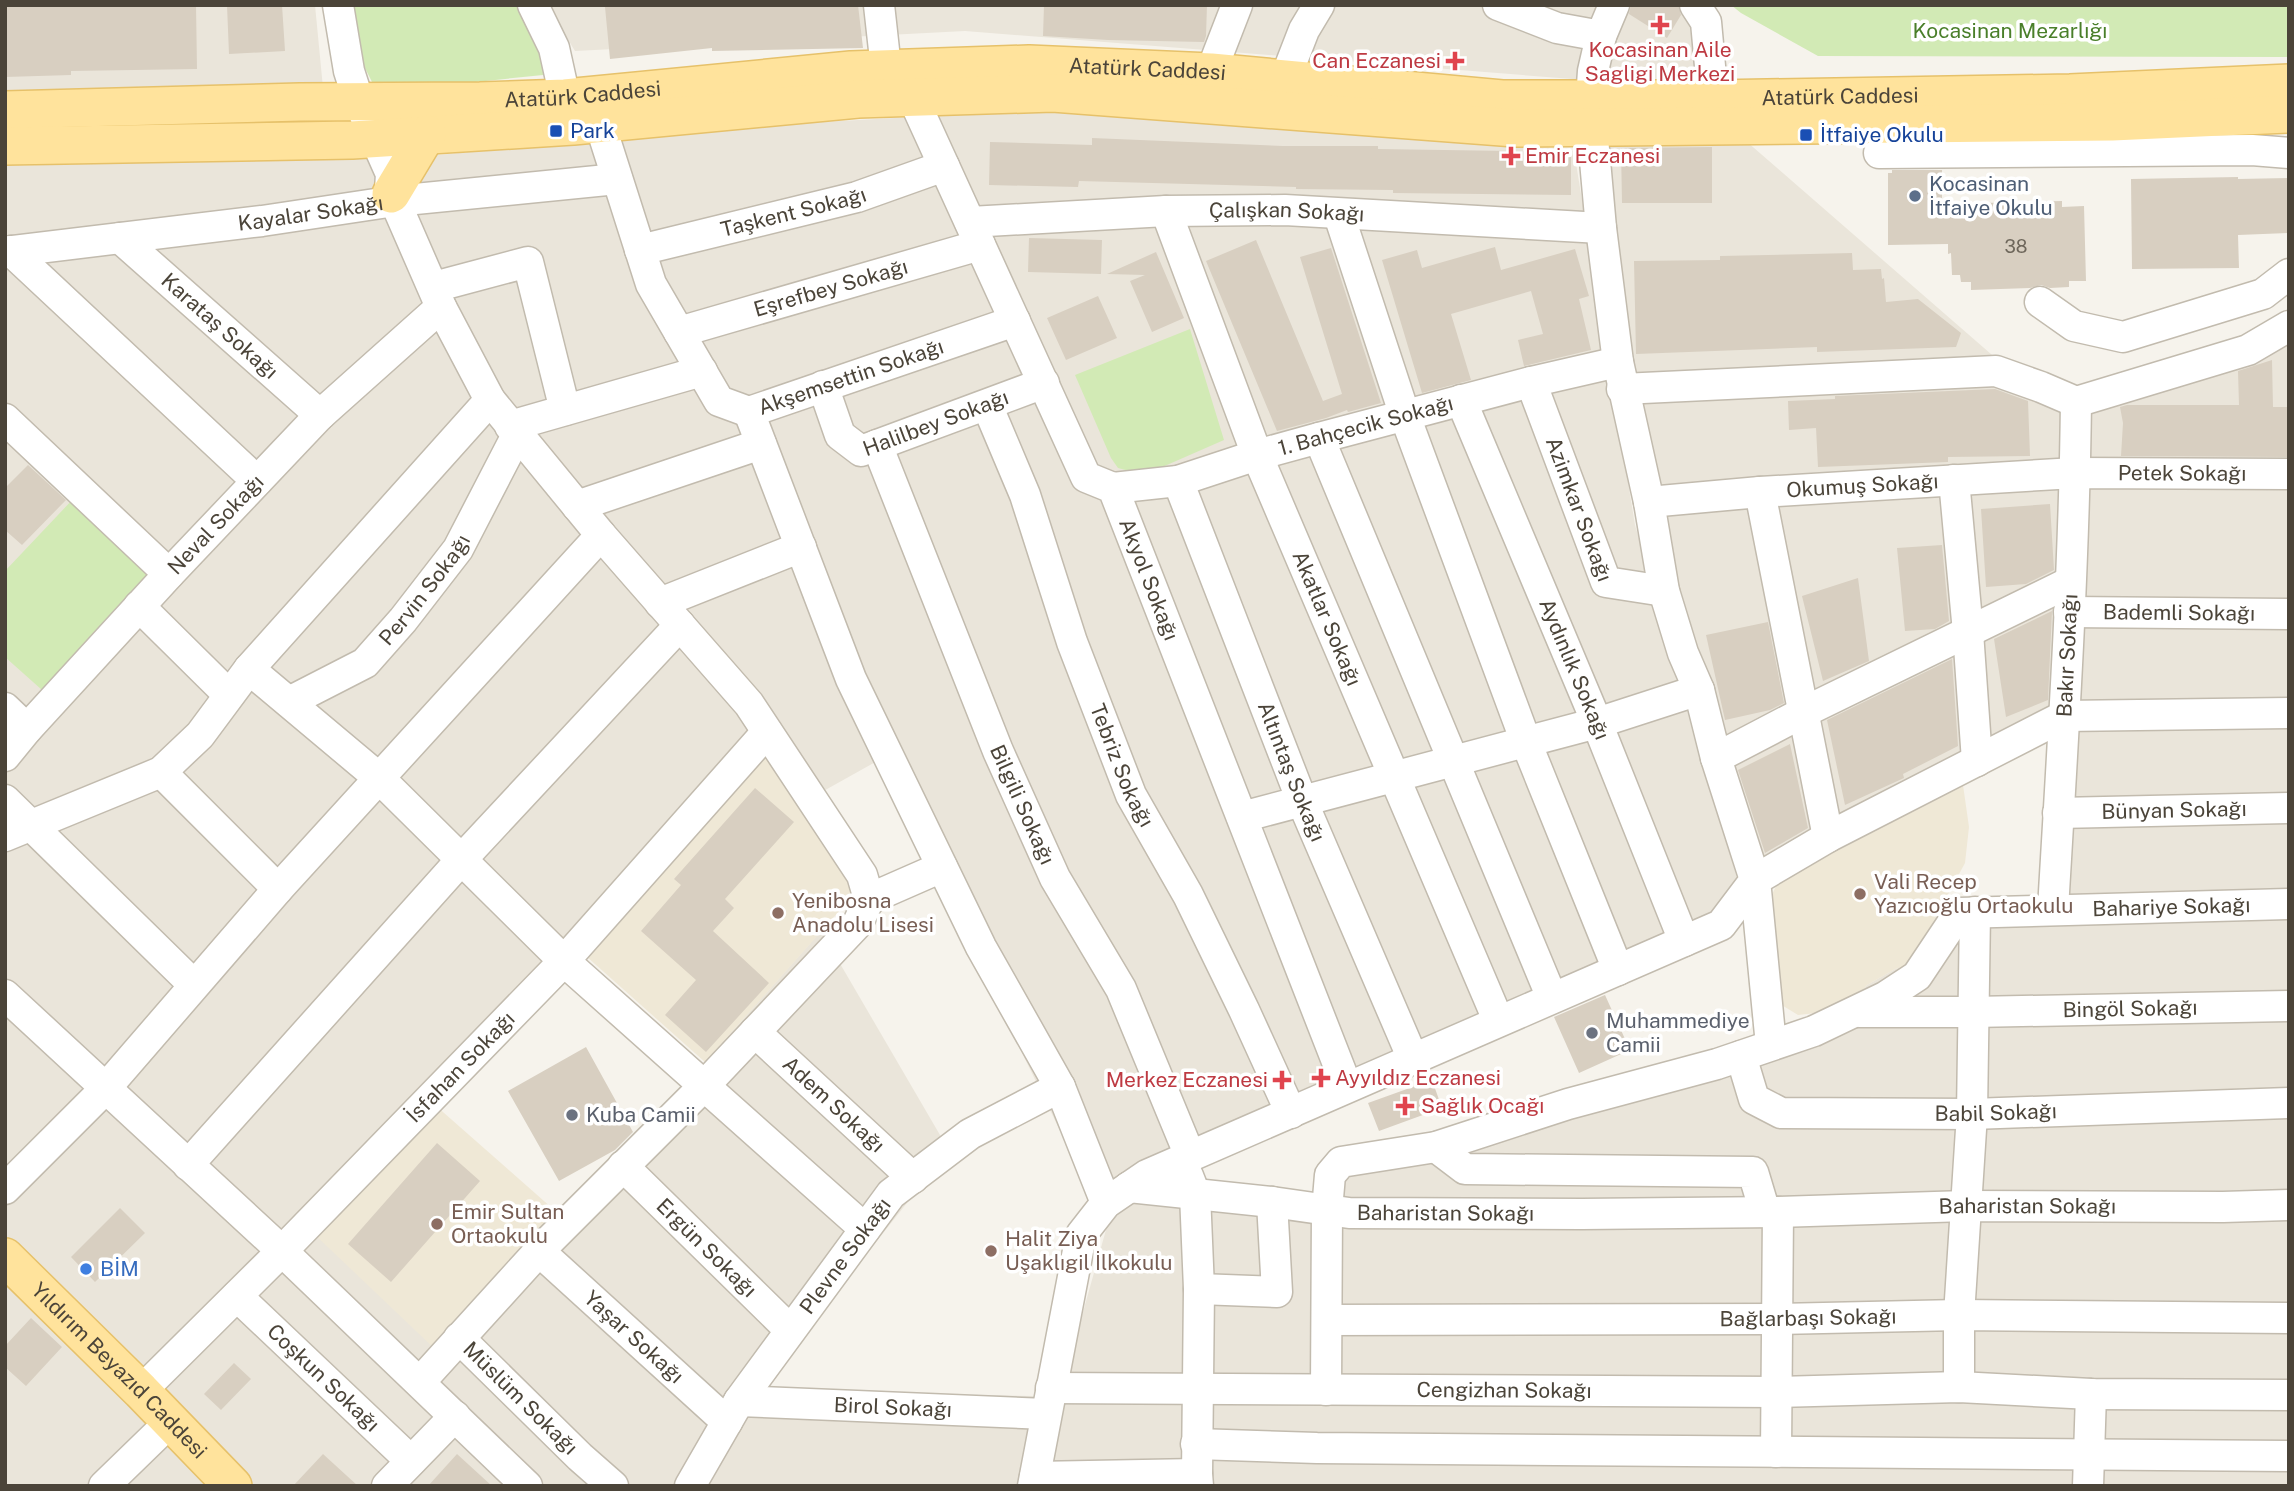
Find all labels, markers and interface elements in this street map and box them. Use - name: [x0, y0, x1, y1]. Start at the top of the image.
- marker: Kocasinan Aile Sagligi Merkezi: [1650, 15, 1670, 35]
- park label: Kocasinan Mezarlığı: [1913, 18, 2107, 43]
- place label: Kocasinan Aile Sagligi Merkezi: [1585, 37, 1735, 86]
- place label: Can Eczanesi: [1312, 48, 1441, 73]
- street label: Atatürk Caddesi: [1068, 53, 1227, 85]
- marker: Can Eczanesi: [1447, 53, 1463, 69]
- street label: Atatürk Caddesi: [504, 76, 662, 112]
- street label: Atatürk Caddesi: [1761, 83, 1919, 110]
- place label: Park: [570, 118, 615, 143]
- place label: İtfaiye Okulu: [1820, 122, 1944, 147]
- marker: Park: [548, 123, 564, 139]
- marker: İtfaiye Okulu: [1798, 127, 1814, 143]
- place label: Emir Eczanesi: [1525, 143, 1660, 168]
- marker: Emir Eczanesi: [1503, 148, 1519, 164]
- place label: Kocasinan İtfaiye Okulu: [1929, 171, 2053, 220]
- street label: Taşkent Sokağı: [718, 182, 870, 242]
- marker: Kocasinan İtfaiye Okulu: [1907, 188, 1923, 204]
- street label: Kayalar Sokağı: [236, 190, 385, 236]
- street label: Çalışkan Sokağı: [1209, 197, 1365, 227]
- house number: 38: [2005, 236, 2027, 257]
- street label: Eşrefbey Sokağı: [751, 254, 911, 322]
- street label: Karataş Sokağı: [156, 268, 283, 384]
- street label: Akşemsettin Sokağı: [755, 333, 947, 420]
- street label: Halilbey Sokağı: [859, 384, 1012, 461]
- street label: 1. Bahçecik Sokağı: [1275, 390, 1456, 461]
- street label: Azimkar Sokağı: [1541, 433, 1618, 585]
- street label: Petek Sokağı: [2118, 460, 2246, 486]
- street label: Okumuş Sokağı: [1785, 468, 1939, 502]
- street label: Neval Sokağı: [162, 469, 269, 579]
- street label: Akyol Sokağı: [1114, 515, 1184, 644]
- street label: Pervin Sokağı: [373, 530, 475, 650]
- street label: Akatlar Sokağı: [1287, 547, 1367, 689]
- street label: Bakır Sokağı: [2051, 593, 2082, 718]
- street label: Aydınlık Sokağı: [1534, 595, 1615, 743]
- street label: Bademli Sokağı: [2103, 599, 2255, 626]
- street label: Altıntaş Sokağı: [1253, 698, 1331, 845]
- street label: Tebriz Sokağı: [1085, 700, 1159, 831]
- street label: Bilgili Sokağı: [985, 741, 1060, 868]
- street label: Bünyan Sokağı: [2101, 796, 2247, 824]
- place label: Vali Recep Yazıcıoğlu Ortaokulu: [1874, 869, 2074, 918]
- marker: Vali Recep Yazıcıoğlu Ortaokulu: [1852, 886, 1868, 902]
- place label: Yenibosna Anadolu Lisesi: [792, 888, 934, 937]
- street label: Bahariye Sokağı: [2092, 892, 2251, 921]
- marker: Yenibosna Anadolu Lisesi: [770, 905, 786, 921]
- street label: Bingöl Sokağı: [2062, 995, 2198, 1022]
- street label: İsfahan Sokağı: [401, 1006, 520, 1128]
- place label: Muhammediye Camii: [1606, 1008, 1750, 1057]
- marker: Muhammediye Camii: [1584, 1025, 1600, 1041]
- street label: Adem Sokağı: [778, 1051, 890, 1157]
- place label: Ayyıldız Eczanesi: [1335, 1065, 1501, 1090]
- place label: Merkez Eczanesi: [1106, 1067, 1268, 1092]
- marker: Ayyıldız Eczanesi: [1313, 1070, 1329, 1086]
- marker: Merkez Eczanesi: [1274, 1072, 1290, 1088]
- place label: Sağlık Ocağı: [1421, 1093, 1544, 1118]
- marker: Sağlık Ocağı: [1395, 1096, 1415, 1116]
- street label: Babil Sokağı: [1934, 1098, 2057, 1126]
- place label: Kuba Camii: [586, 1102, 696, 1127]
- marker: Kuba Camii: [564, 1107, 580, 1123]
- street label: Ergün Sokağı: [652, 1193, 762, 1302]
- street label: Plevne Sokağı: [794, 1193, 896, 1319]
- street label: Baharistan Sokağı: [1938, 1193, 2116, 1219]
- place label: Emir Sultan Ortaokulu: [451, 1199, 564, 1248]
- street label: Baharistan Sokağı: [1357, 1200, 1534, 1226]
- marker: Emir Sultan Ortaokulu: [429, 1216, 445, 1232]
- place label: Halit Ziya Uşaklıgil İlkokulu: [1005, 1226, 1172, 1275]
- marker: Halit Ziya Uşaklıgil İlkokulu: [983, 1243, 999, 1259]
- place label: BİM: [100, 1256, 139, 1281]
- marker: BİM: [78, 1261, 94, 1277]
- street label: Yıldırım Beyazıd Caddesi: [26, 1277, 212, 1463]
- street label: Yaşar Sokağı: [579, 1285, 689, 1388]
- street label: Bağlarbaşı Sokağı: [1720, 1303, 1897, 1331]
- street label: Coşkun Sokağı: [262, 1318, 385, 1437]
- street label: Müslüm Sokağı: [458, 1336, 583, 1460]
- street label: Cengizhan Sokağı: [1416, 1377, 1592, 1403]
- street label: Birol Sokağı: [833, 1392, 952, 1422]

